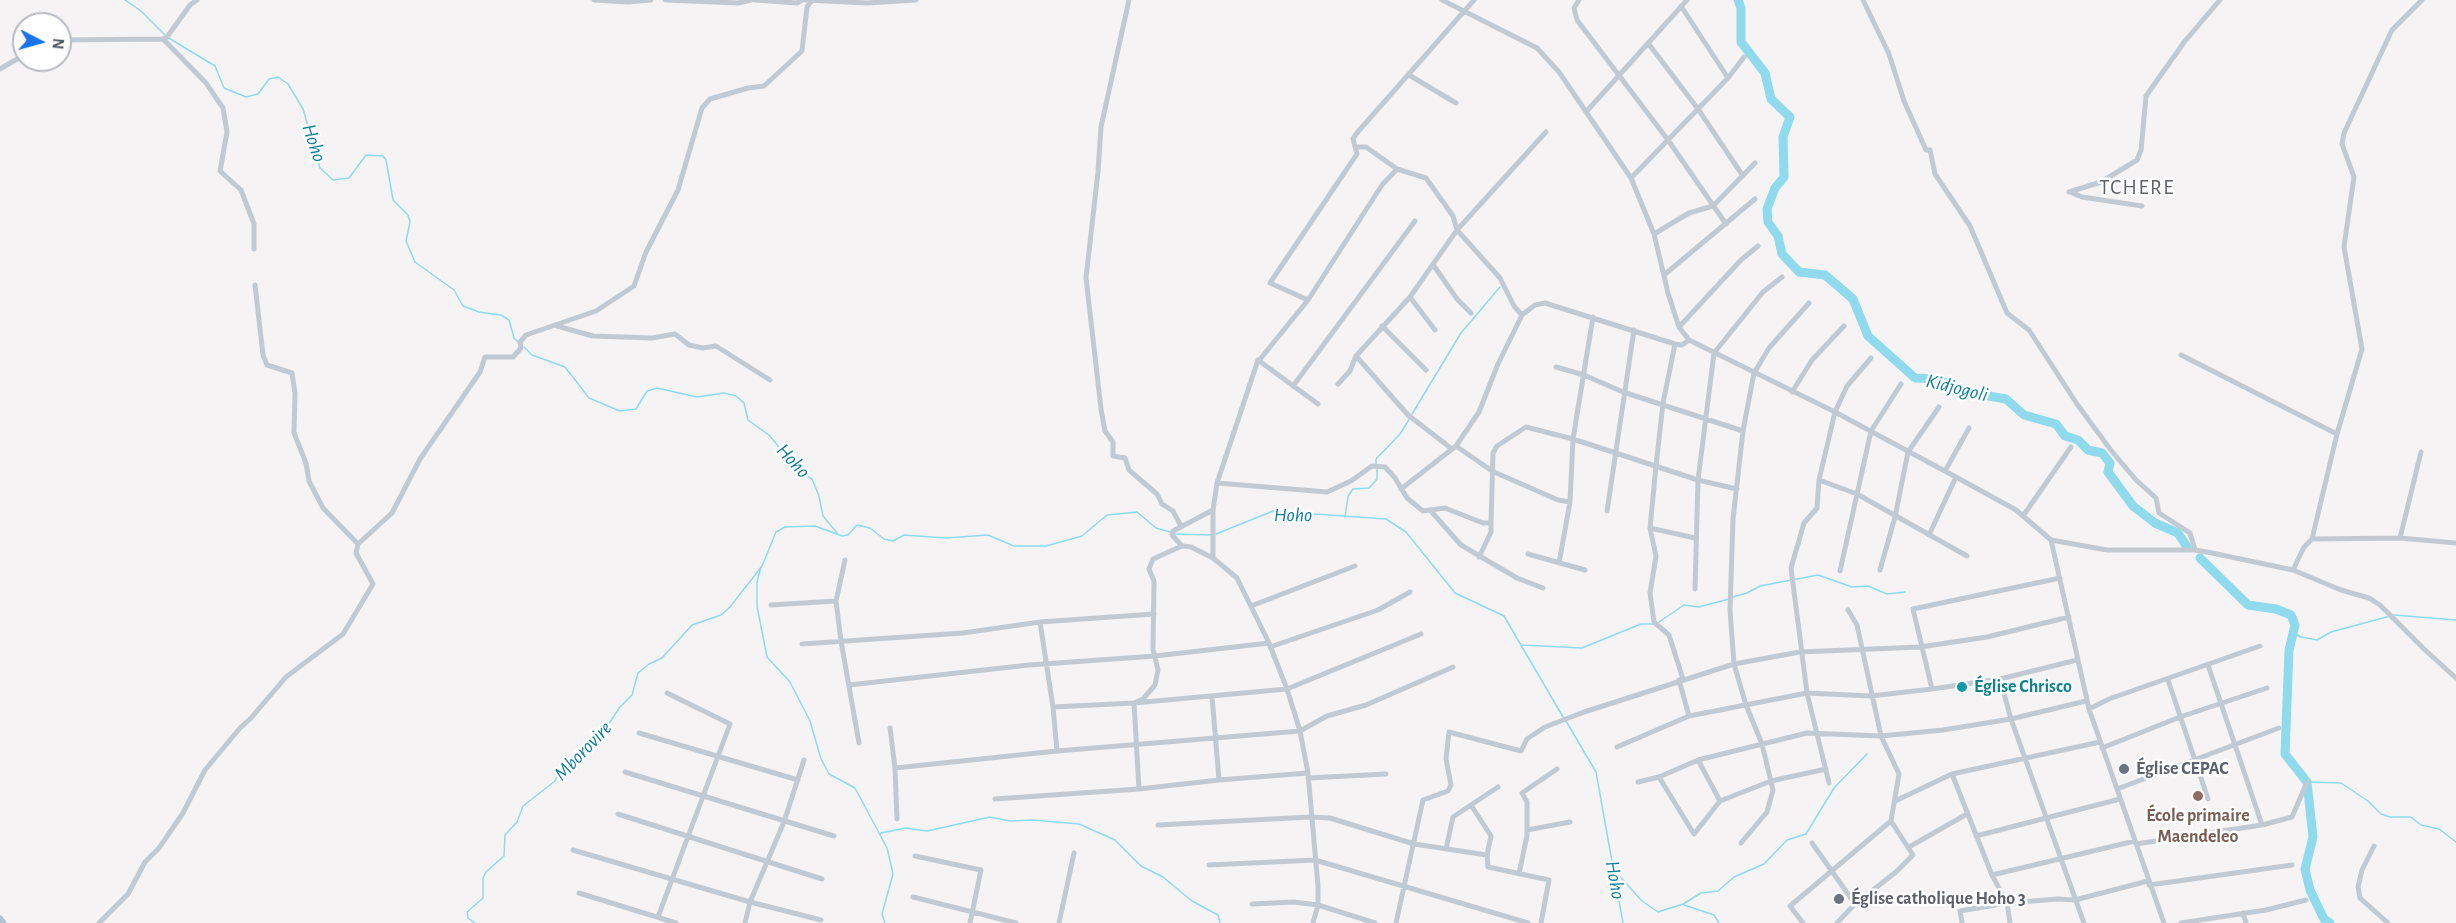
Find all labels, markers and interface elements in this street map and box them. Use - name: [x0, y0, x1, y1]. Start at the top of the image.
- north arrow: [12, 12, 72, 72]
- text: N: [49, 37, 66, 50]
- water label: Hoho: [297, 121, 331, 165]
- district label: TCHERE: [2099, 175, 2175, 201]
- water label: Kidjogoli: [1924, 369, 1990, 407]
- water label: Hoho: [771, 439, 815, 483]
- water label: Hoho: [1274, 503, 1312, 527]
- place label: Église Chrisco: [1974, 676, 2072, 698]
- marker: Église Chrisco: [1955, 680, 1969, 694]
- water label: Mborovire: [549, 716, 617, 786]
- place label: Église CEPAC: [2136, 758, 2229, 780]
- marker: Église CEPAC: [2117, 762, 2131, 776]
- marker: École primaire Maendeleo: [2191, 789, 2205, 803]
- place label: École primaire Maendeleo: [2146, 805, 2250, 848]
- water label: Hoho: [1600, 859, 1630, 901]
- place label: Église catholique Hoho 3: [1851, 888, 2026, 910]
- marker: Église catholique Hoho 3: [1832, 892, 1846, 906]

